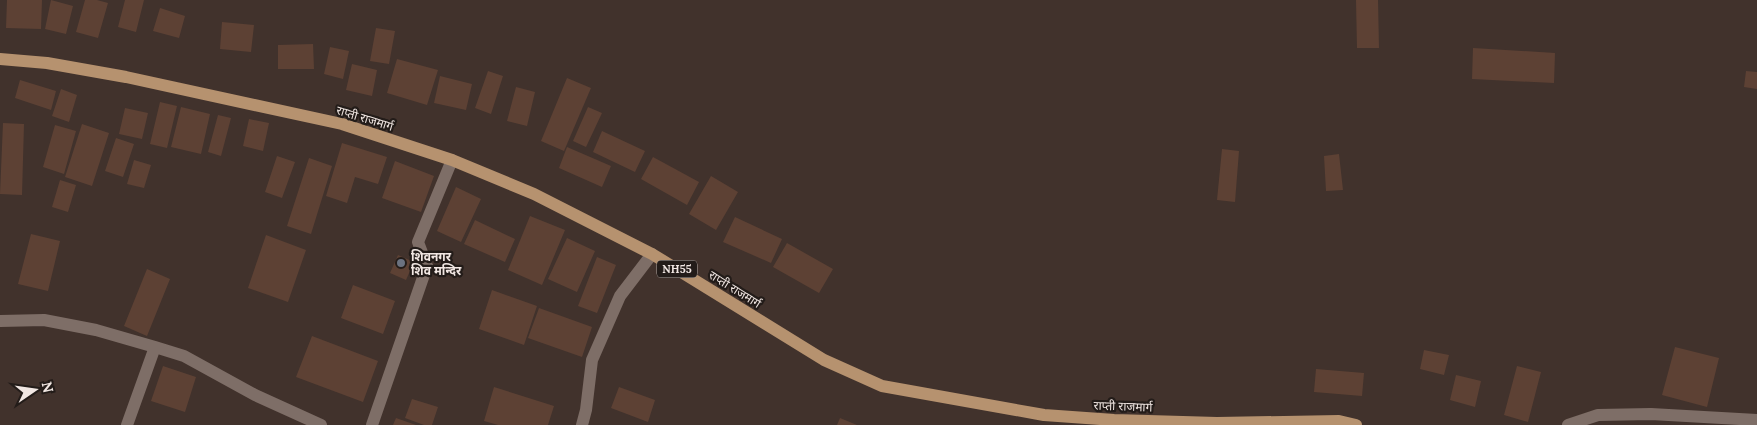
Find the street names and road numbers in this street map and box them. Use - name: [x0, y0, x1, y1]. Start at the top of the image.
- street label: राप्ती राजमार्ग: [335, 102, 396, 134]
- road number: NH55: [657, 260, 697, 278]
- street label: राप्ती राजमार्ग: [706, 267, 765, 311]
- street label: राप्ती राजमार्ग: [1093, 397, 1154, 415]

